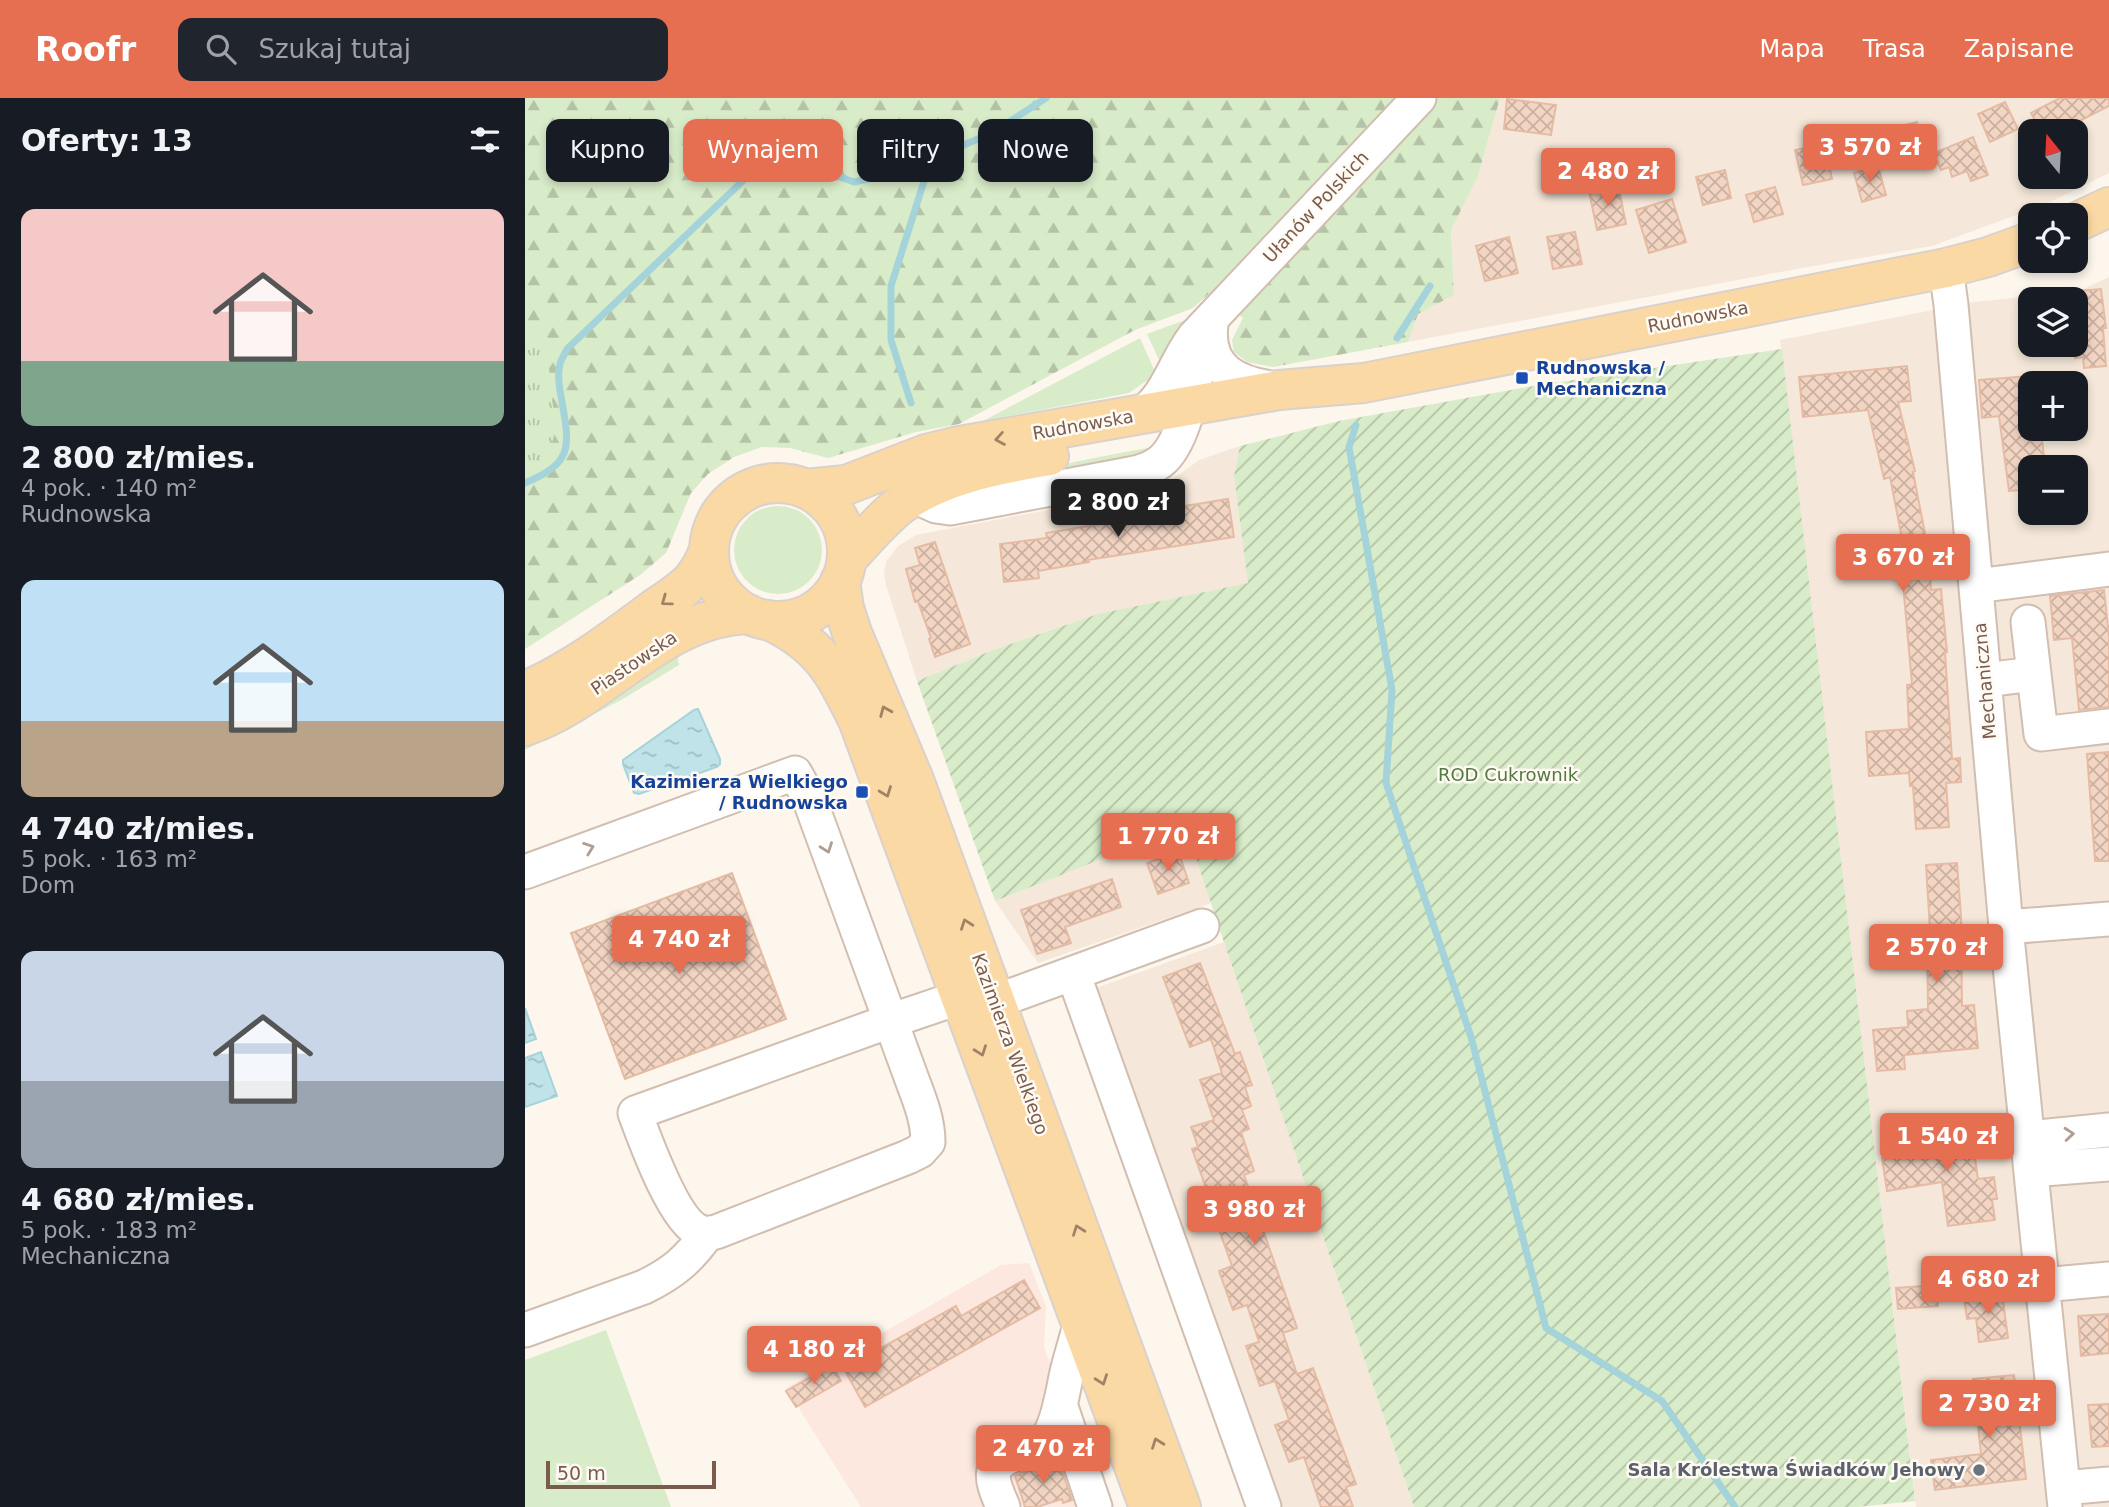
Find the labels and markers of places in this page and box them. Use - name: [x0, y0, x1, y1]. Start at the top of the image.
- pin: 3 570 zł: [1798, 125, 1942, 184]
- pin: 2 480 zł: [1536, 148, 1680, 208]
- place label: Rudnowska / Mechaniczna: [1536, 357, 1667, 399]
- marker: Rudnowska / Mechaniczna: [1514, 370, 1530, 386]
- pin: 2 800 zł: [1046, 480, 1190, 539]
- pin: 3 670 zł: [1831, 534, 1975, 594]
- place label: Kazimierza Wielkiego / Rudnowska: [630, 771, 848, 813]
- marker: Kazimierza Wielkiego / Rudnowska: [854, 784, 870, 800]
- pin: 1 770 zł: [1096, 814, 1240, 873]
- pin: 4 740 zł: [607, 916, 751, 976]
- pin: 2 570 zł: [1864, 924, 2008, 984]
- pin: 1 540 zł: [1875, 1114, 2019, 1173]
- pin: 3 980 zł: [1182, 1186, 1326, 1246]
- pin: 4 680 zł: [1916, 1256, 2060, 1316]
- pin: 4 180 zł: [742, 1326, 886, 1386]
- pin: 2 730 zł: [1917, 1380, 2061, 1440]
- pin: 2 470 zł: [971, 1426, 1115, 1485]
- place label: Sala Królestwa Świadków Jehowy: [1627, 1459, 1965, 1480]
- marker: Sala Królestwa Świadków Jehowy: [1971, 1462, 1987, 1478]

